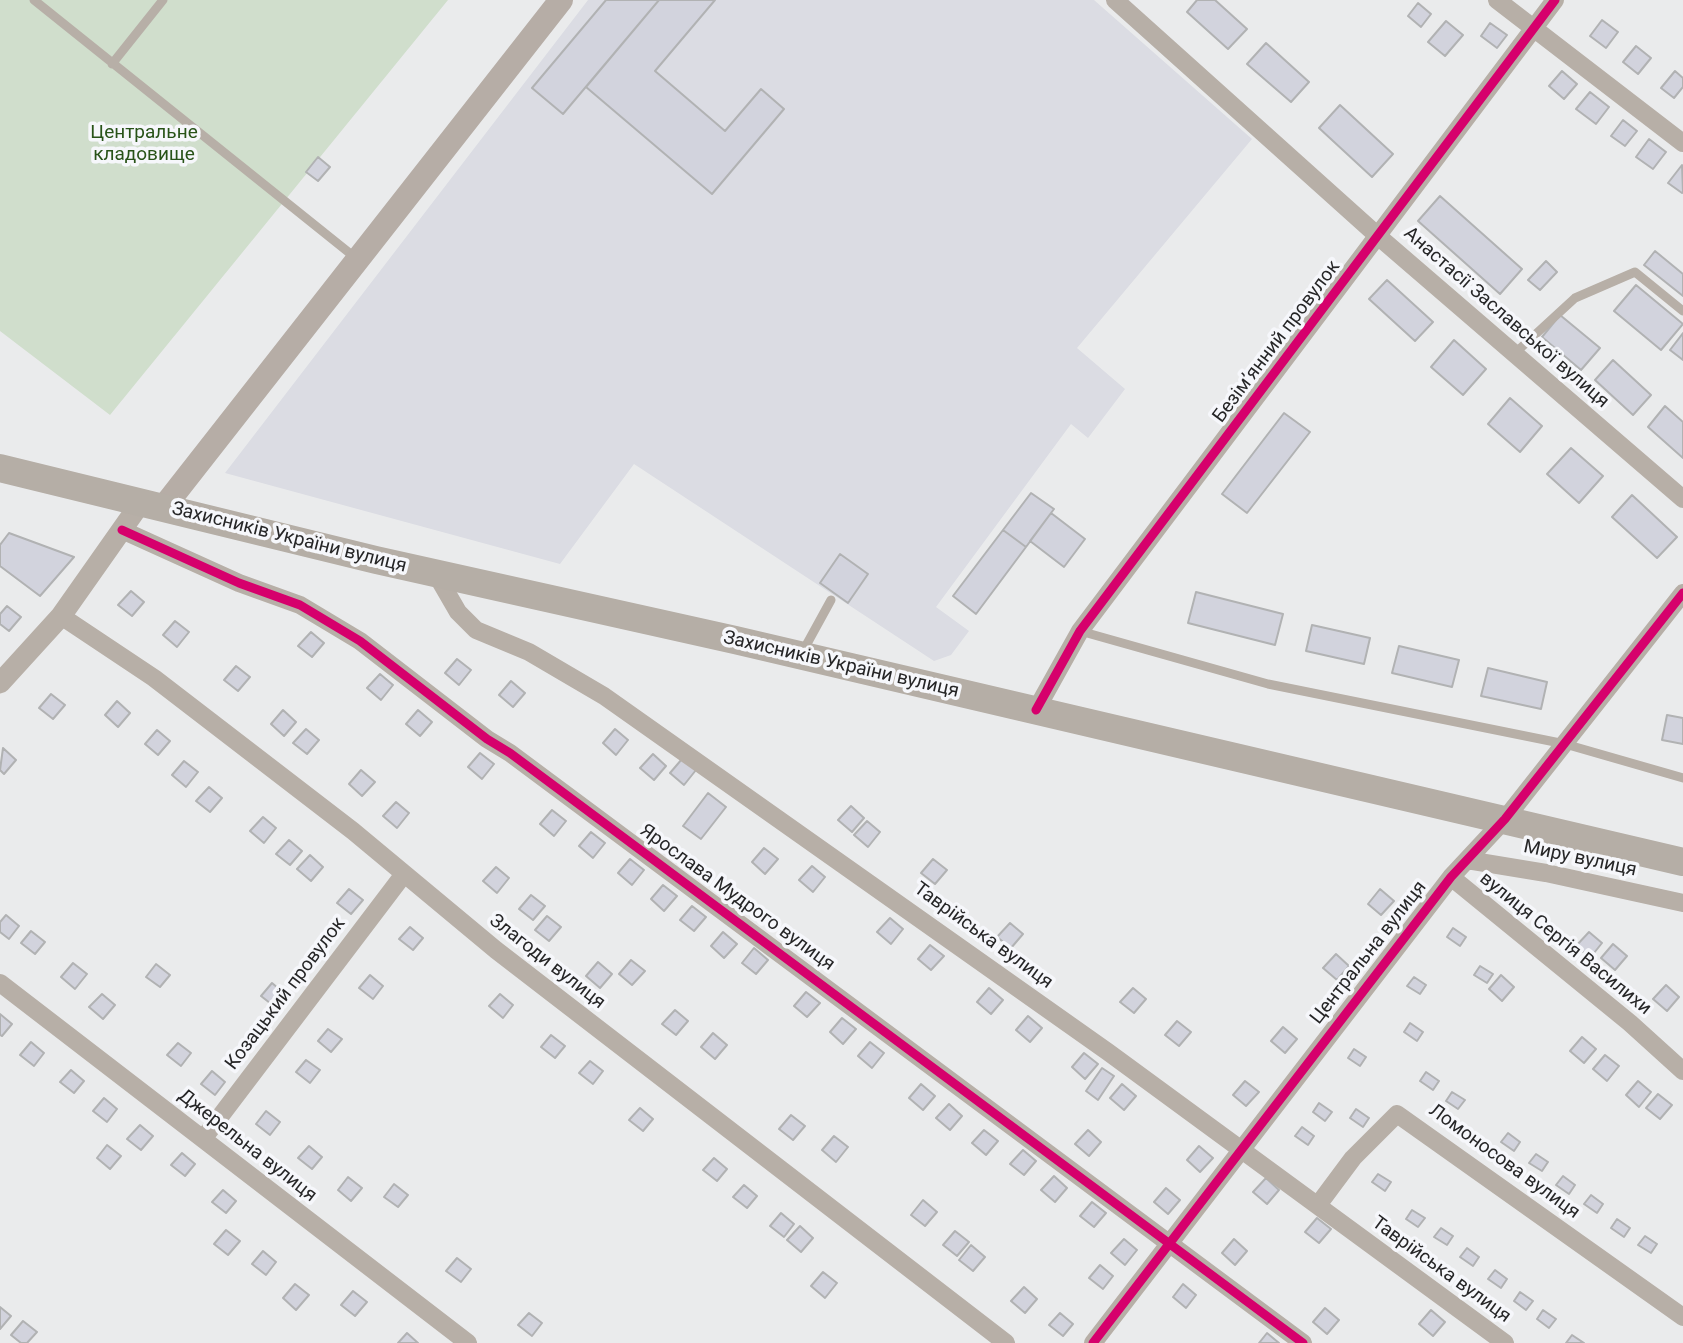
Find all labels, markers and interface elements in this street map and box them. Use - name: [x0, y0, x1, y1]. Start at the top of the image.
- park label: Центральне кладовище: [90, 122, 198, 166]
- street label: Анастасії Заславської вулиця: [1399, 223, 1613, 413]
- street label: Безімʼянний провулок: [1209, 256, 1345, 428]
- street label: Захисників України вулиця: [169, 498, 409, 578]
- street label: Захисників України вулиця: [721, 627, 961, 703]
- street label: Ярослава Мудрого вулиця: [635, 820, 839, 976]
- street label: Миру вулиця: [1521, 836, 1639, 882]
- street label: вулиця Сергія Василихи: [1475, 868, 1655, 1020]
- street label: Центральна вулиця: [1306, 877, 1432, 1029]
- street label: Таврійська вулиця: [909, 878, 1057, 994]
- street label: Злагоди вулиця: [484, 910, 610, 1014]
- street label: Козацький провулок: [221, 913, 351, 1075]
- street label: Джерельна вулиця: [173, 1085, 321, 1207]
- street label: Ломоносова вулиця: [1424, 1100, 1584, 1224]
- street label: Таврійська вулиця: [1367, 1212, 1515, 1328]

